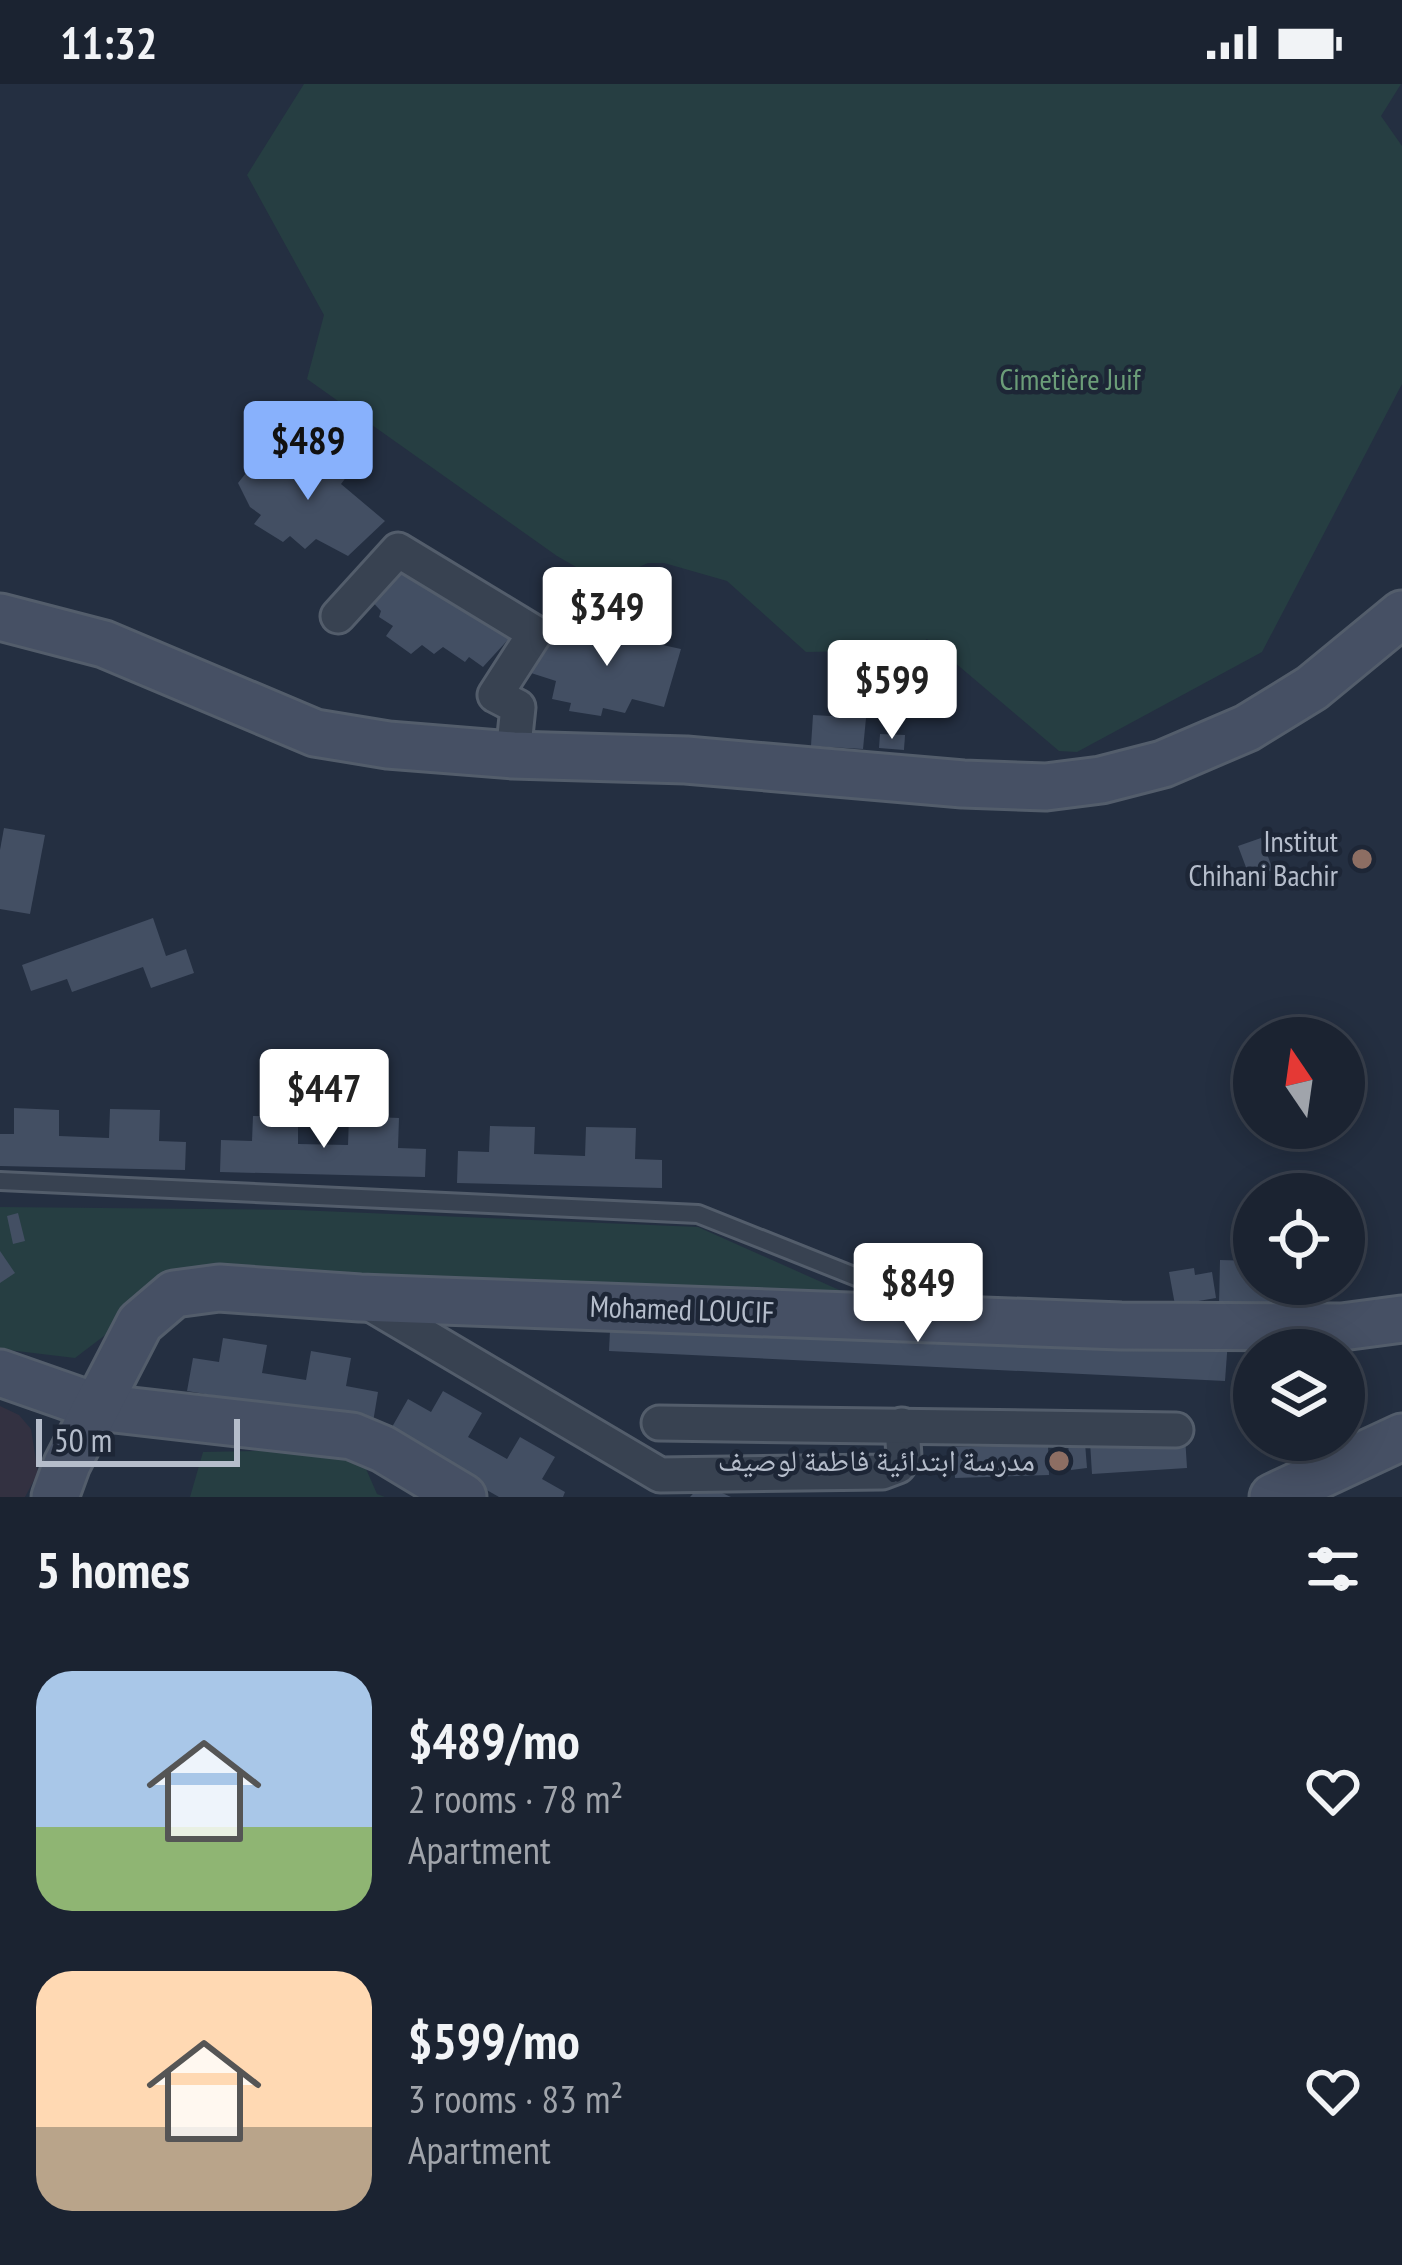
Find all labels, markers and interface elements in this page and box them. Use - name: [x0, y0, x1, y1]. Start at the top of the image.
- text: 11:32: [60, 13, 157, 71]
- park label: Cimetière Juif: [1000, 359, 1142, 398]
- pin: $489: [237, 401, 379, 503]
- text: $489: [271, 414, 345, 465]
- pin: $349: [536, 567, 678, 669]
- text: $349: [570, 580, 644, 631]
- pin: $599: [821, 640, 963, 742]
- text: $599: [855, 653, 929, 704]
- place label: Institut Chihani Bachir: [1189, 821, 1339, 894]
- marker: Institut Chihani Bachir: [1349, 846, 1375, 872]
- north arrow: [1233, 1017, 1365, 1149]
- map controls: [1233, 1017, 1365, 1461]
- pin: $447: [253, 1049, 395, 1151]
- text: $447: [287, 1062, 361, 1113]
- button: locate: [1233, 1173, 1365, 1305]
- pin: $849: [847, 1243, 989, 1345]
- text: $849: [881, 1256, 955, 1307]
- street label: Mohamed LOUCIF: [589, 1286, 775, 1331]
- button: layers: [1233, 1329, 1365, 1461]
- scale bar: [36, 1413, 240, 1466]
- text: 50 m: [54, 1418, 112, 1461]
- place label: مدرسة ابتدائية فاطمة لوصيف: [718, 1440, 1035, 1479]
- marker: مدرسة ابتدائية فاطمة لوصيف: [1046, 1448, 1072, 1474]
- text: 5 homes: [36, 1536, 190, 1602]
- icon: filters: [1300, 1536, 1366, 1602]
- text: $489/mo: [408, 1707, 580, 1773]
- icon: home: [132, 1719, 276, 1863]
- icon: heart: [1300, 1758, 1366, 1824]
- text: 2 rooms · 78 m²: [408, 1773, 623, 1824]
- text: Apartment: [408, 1824, 551, 1875]
- text: $599/mo: [408, 2007, 580, 2073]
- icon: home: [132, 2019, 276, 2163]
- icon: heart: [1300, 2058, 1366, 2124]
- text: 3 rooms · 83 m²: [408, 2073, 623, 2124]
- text: Apartment: [408, 2124, 551, 2175]

